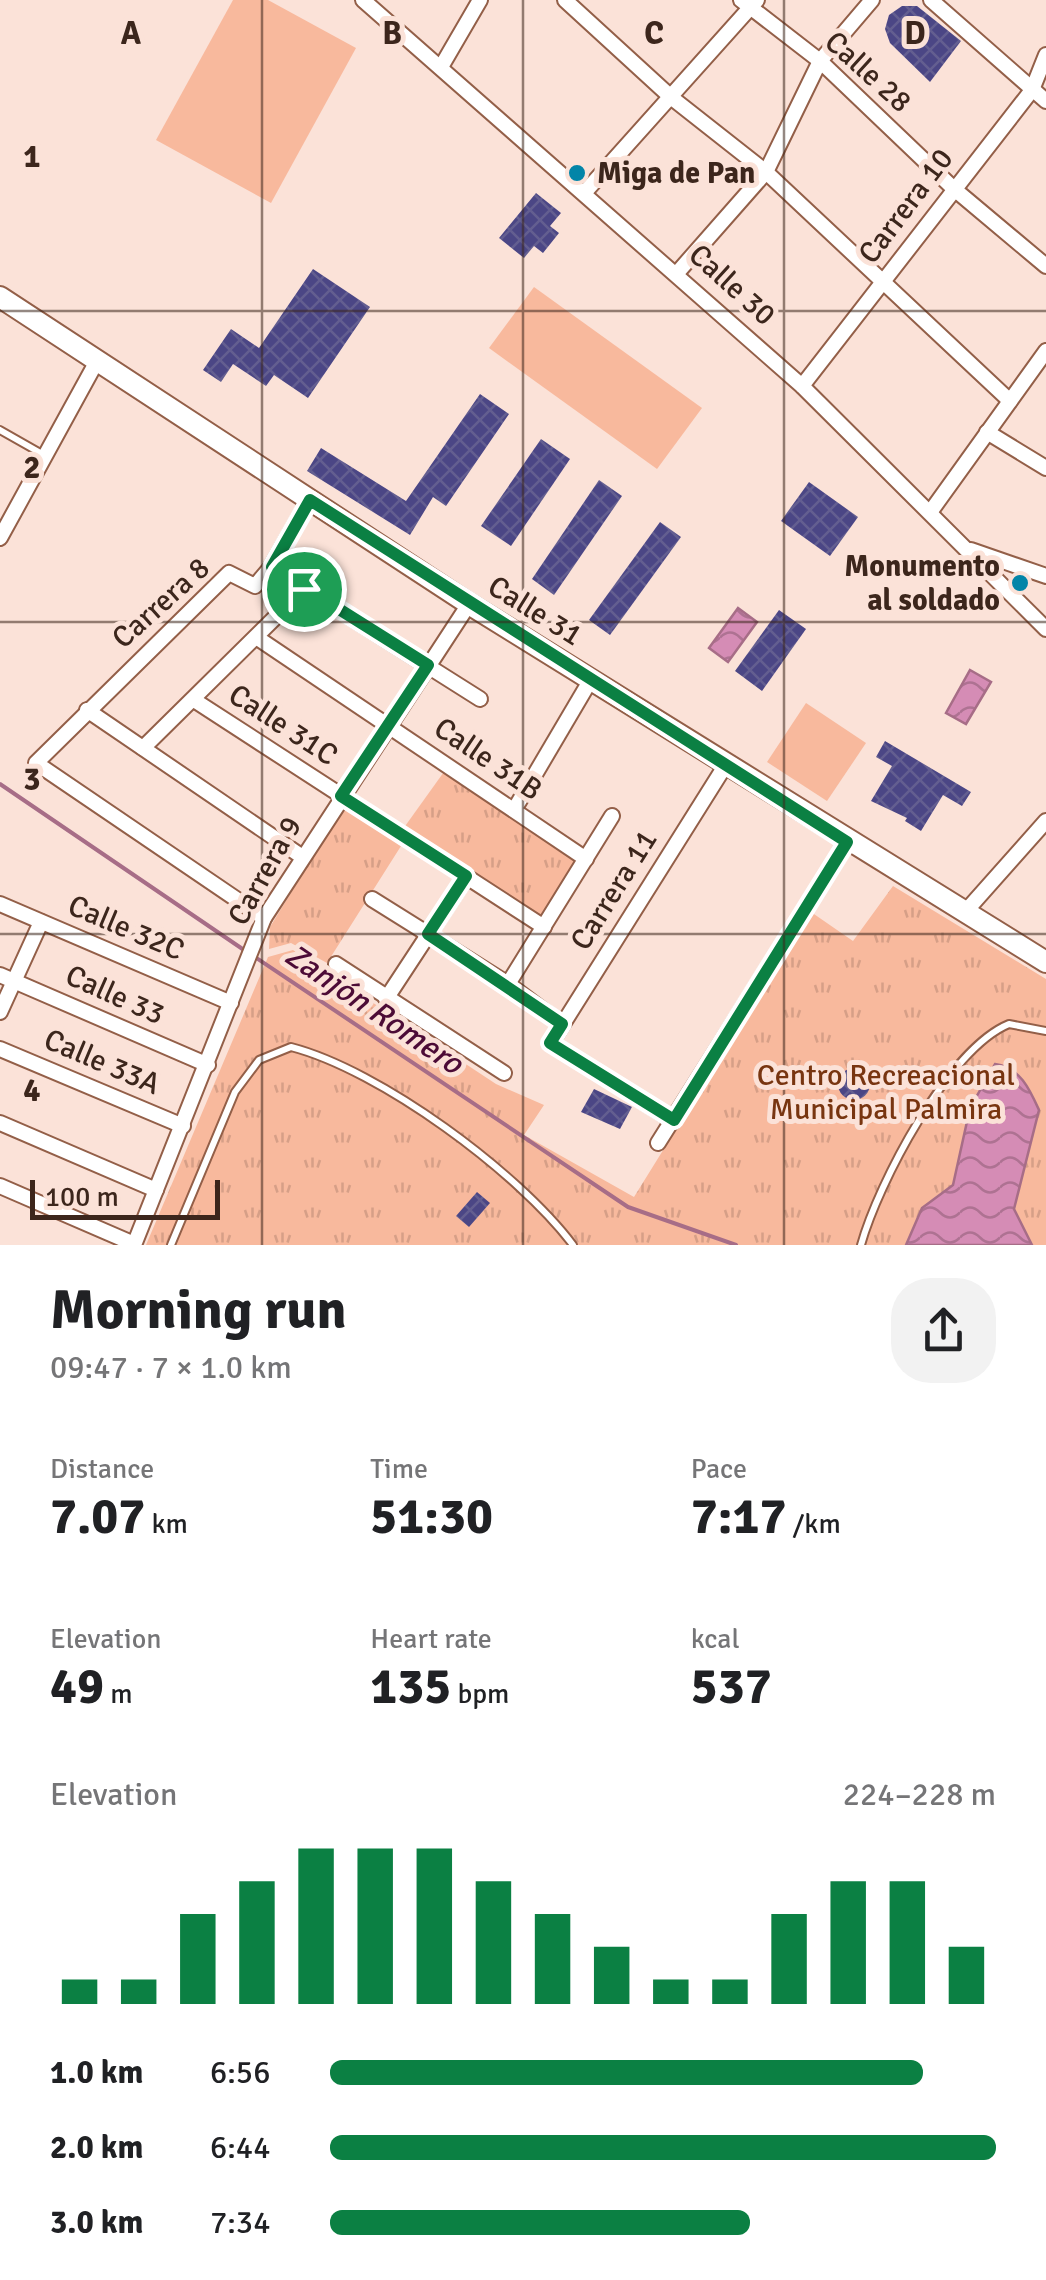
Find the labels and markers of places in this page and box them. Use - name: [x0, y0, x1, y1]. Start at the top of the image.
- place label: Miga de Pan: [597, 155, 756, 192]
- marker: Miga de Pan: [566, 162, 588, 184]
- pin: [262, 547, 347, 632]
- place label: Monumento al soldado: [844, 548, 1000, 619]
- marker: Monumento al soldado: [1009, 572, 1031, 594]

